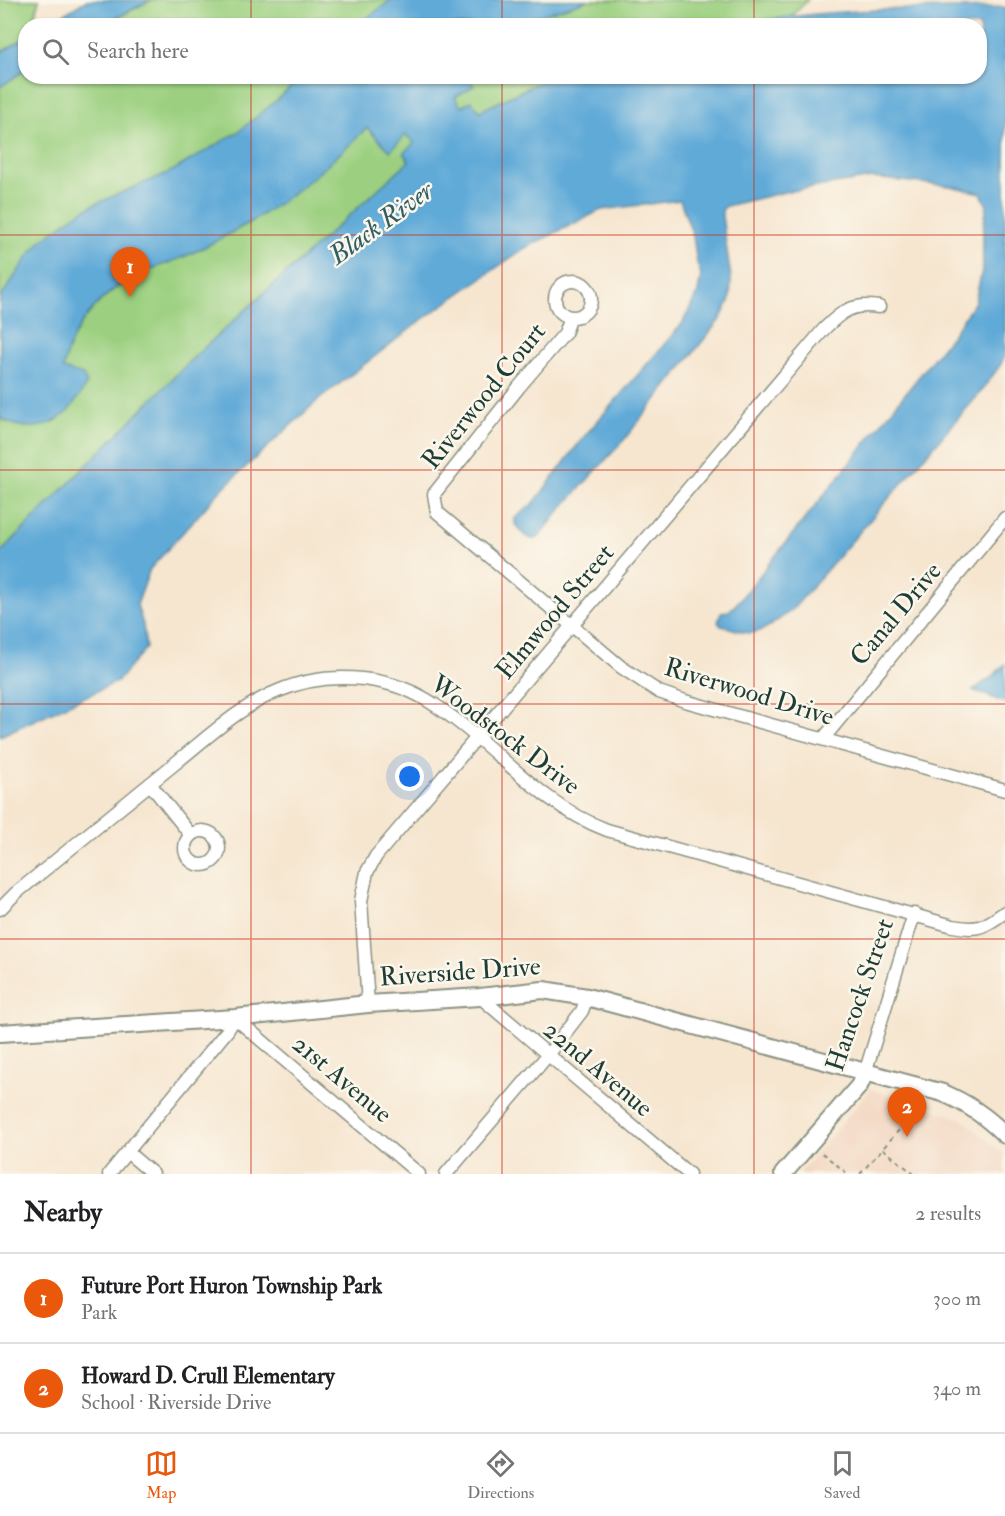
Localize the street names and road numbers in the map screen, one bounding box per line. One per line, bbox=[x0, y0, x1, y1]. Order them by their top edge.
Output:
street label: Riverwood Court bbox=[415, 316, 553, 476]
street label: Elmwood Street bbox=[489, 538, 621, 686]
street label: Canal Drive bbox=[843, 556, 949, 672]
street label: Riverwood Drive bbox=[660, 651, 838, 733]
street label: Woodstock Drive bbox=[423, 668, 586, 802]
street label: Hancock Street bbox=[819, 914, 901, 1076]
street label: Riverside Drive bbox=[378, 950, 542, 994]
street label: 22nd Avenue bbox=[537, 1014, 659, 1124]
street label: 21st Avenue bbox=[286, 1028, 399, 1130]

